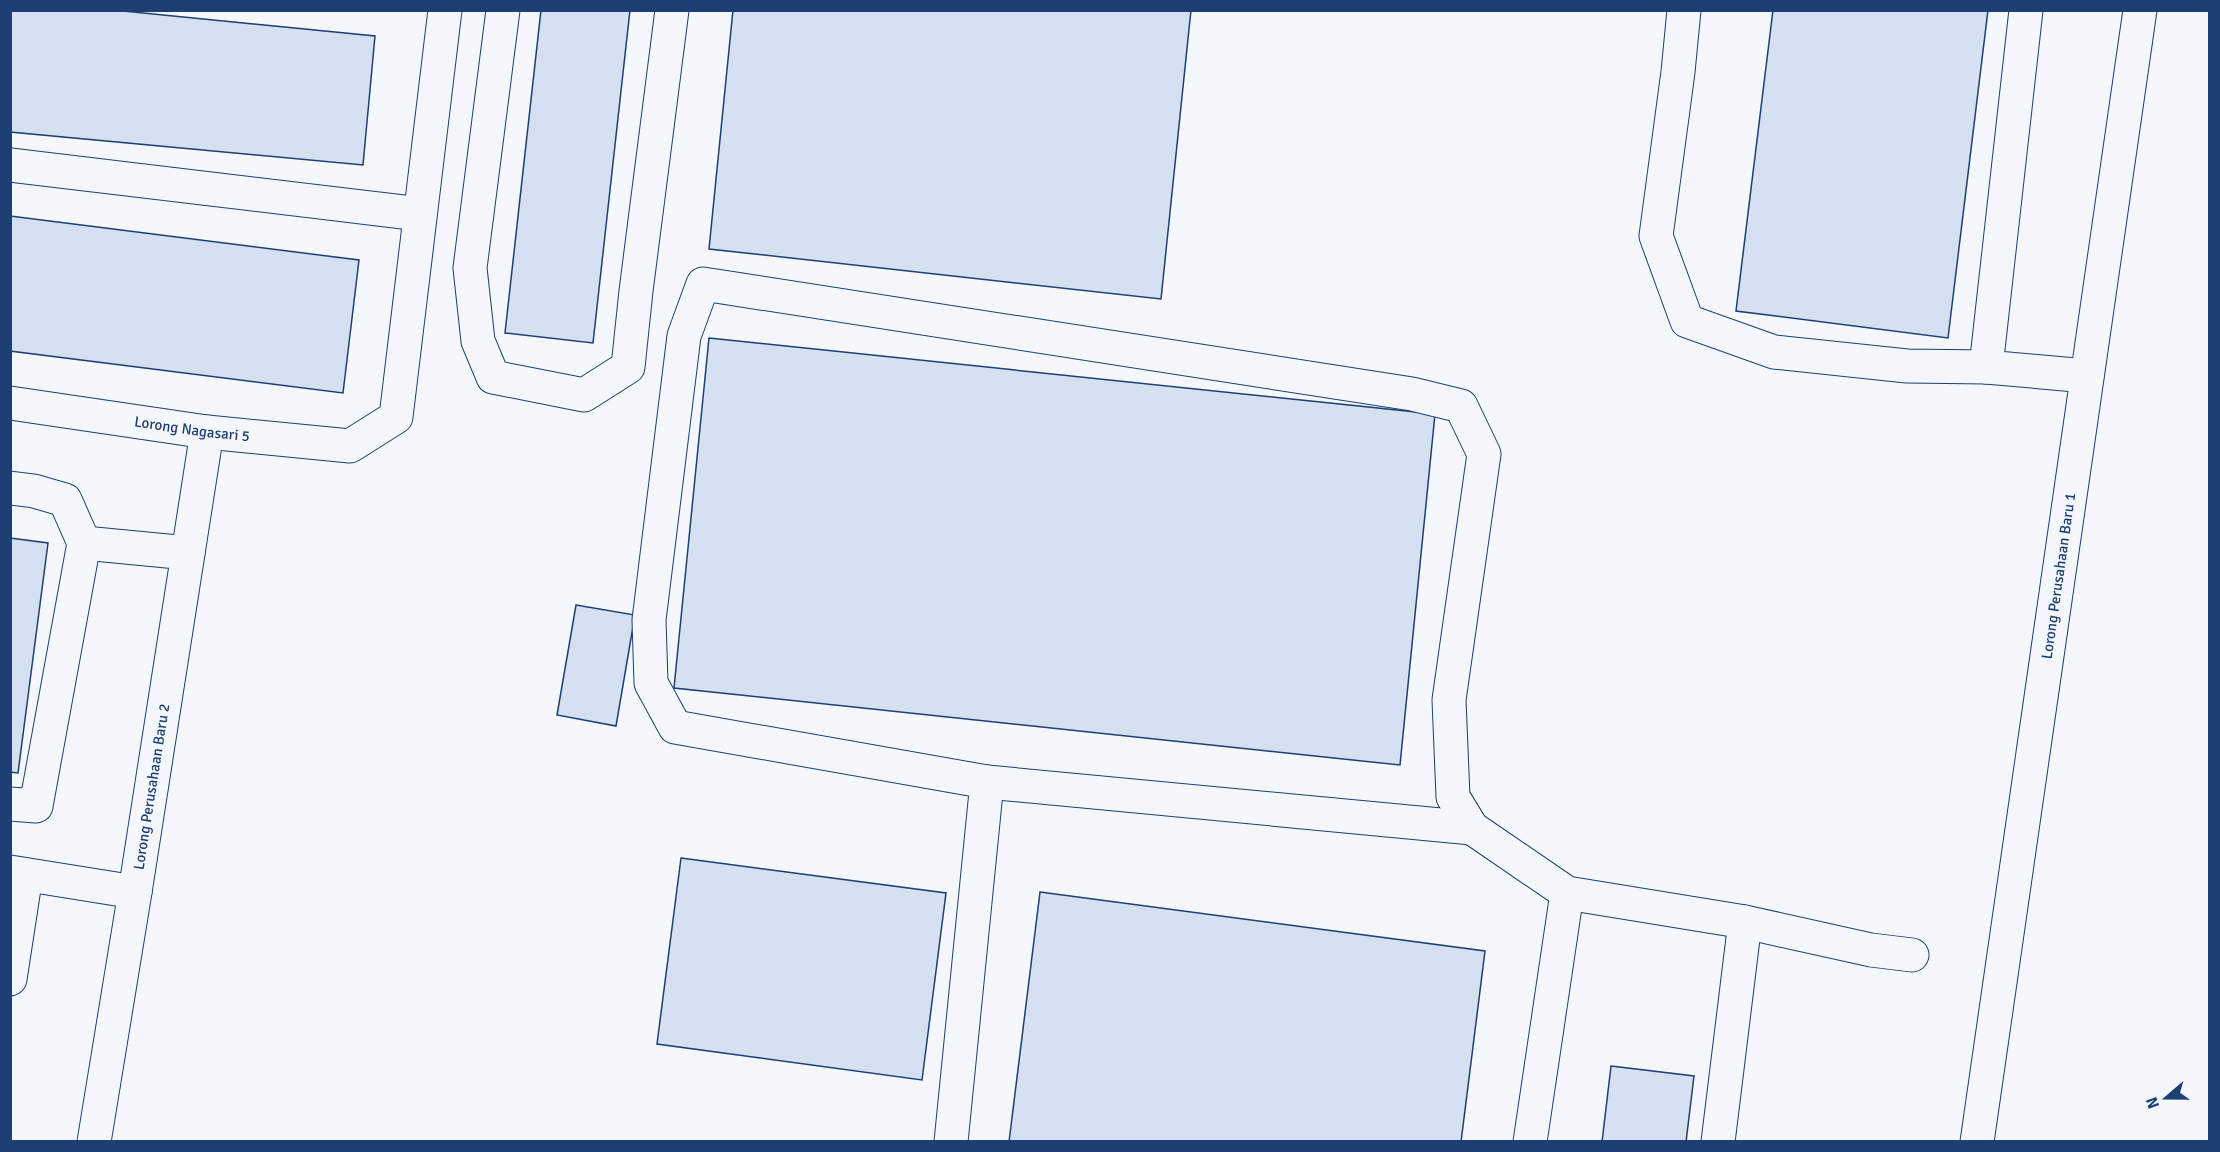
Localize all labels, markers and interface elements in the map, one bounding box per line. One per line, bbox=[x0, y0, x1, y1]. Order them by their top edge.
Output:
street label: Lorong Nagasari 5 bbox=[133, 412, 251, 445]
street label: Lorong Perusahaan Baru 1 bbox=[2038, 491, 2079, 660]
street label: Lorong Perusahaan Baru 2 bbox=[130, 702, 173, 871]
north arrow bbox=[2136, 1068, 2196, 1128]
text: N bbox=[2142, 1094, 2164, 1111]

